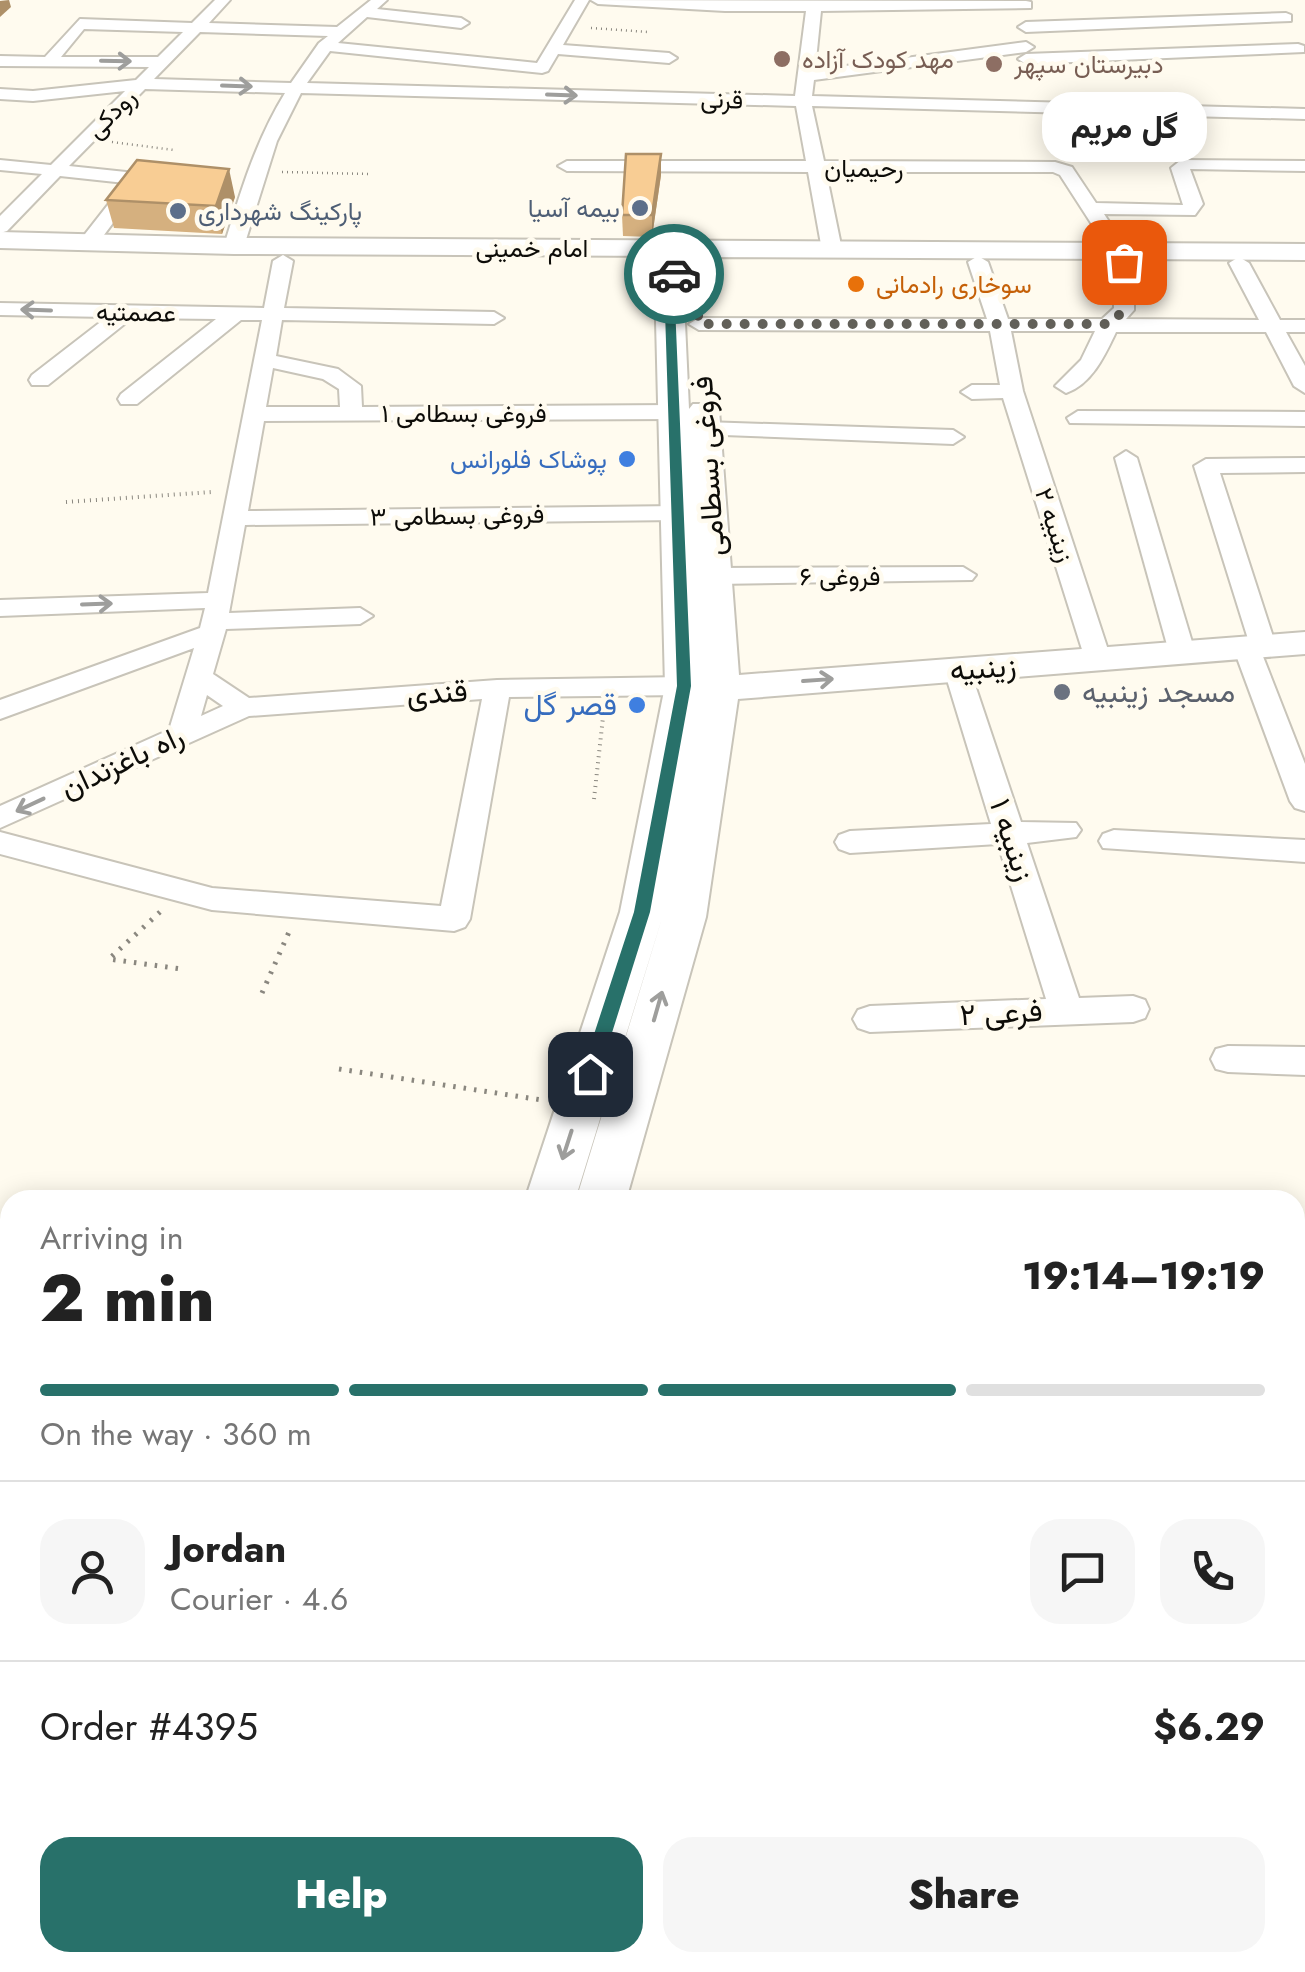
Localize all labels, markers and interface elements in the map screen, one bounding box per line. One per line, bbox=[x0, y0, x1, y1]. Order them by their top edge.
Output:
place label: مهد کودک آزاده bbox=[802, 41, 954, 77]
place label: دبیرستان سپهر bbox=[1013, 46, 1163, 82]
marker: مهد کودک آزاده bbox=[771, 48, 793, 70]
one-way arrow bbox=[99, 52, 131, 71]
marker: دبیرستان سپهر bbox=[983, 53, 1005, 75]
one-way arrow bbox=[221, 77, 253, 96]
street label: رودکی bbox=[78, 80, 144, 146]
street label: قرنی bbox=[700, 80, 744, 118]
one-way arrow bbox=[546, 85, 578, 104]
callout: گل مریم bbox=[1042, 92, 1206, 162]
text: گل مریم bbox=[1071, 104, 1178, 150]
street label: رحیمیان bbox=[824, 150, 904, 186]
place label: بیمه آسیا bbox=[528, 190, 620, 226]
place label: پارکینگ شهرداری bbox=[198, 193, 362, 229]
marker: بیمه آسیا bbox=[629, 197, 651, 219]
marker: پارکینگ شهرداری bbox=[167, 200, 189, 222]
pin bbox=[1082, 220, 1167, 305]
courier bbox=[624, 224, 724, 324]
street label: امام خمینی bbox=[476, 230, 588, 266]
icon: bag bbox=[1097, 235, 1152, 290]
icon: car bbox=[647, 247, 702, 302]
place label: سوخاری رادمانی bbox=[876, 266, 1032, 302]
marker: سوخاری رادمانی bbox=[845, 273, 867, 295]
street label: عصمتیه bbox=[96, 293, 176, 331]
one-way arrow bbox=[20, 300, 52, 319]
street label: فروغی بسطامی bbox=[680, 374, 735, 558]
street label: فروغی بسطامی ۱ bbox=[381, 395, 547, 431]
place label: پوشاک فلورانس bbox=[450, 441, 607, 477]
marker: پوشاک فلورانس bbox=[616, 448, 638, 470]
street label: زینبیه ۲ bbox=[1026, 483, 1084, 567]
street label: فروغی بسطامی ۳ bbox=[369, 495, 545, 535]
street label: فروغی ۶ bbox=[800, 558, 880, 594]
one-way arrow bbox=[81, 595, 113, 614]
street label: زینبیه bbox=[948, 644, 1018, 691]
street label: قندی bbox=[405, 669, 469, 716]
place label: مسجد زینبیه bbox=[1082, 670, 1235, 713]
one-way arrow bbox=[802, 671, 834, 690]
marker: مسجد زینبیه bbox=[1051, 681, 1073, 703]
place label: قصر گل bbox=[523, 683, 617, 726]
marker: قصر گل bbox=[626, 694, 648, 716]
street label: راه باغزندان bbox=[53, 714, 191, 809]
street label: زینبیه ۱ bbox=[979, 793, 1046, 887]
one-way arrow bbox=[16, 796, 46, 815]
street label: فرعی ۲ bbox=[959, 989, 1043, 1036]
one-way arrow bbox=[650, 991, 668, 1022]
pin bbox=[548, 1032, 633, 1117]
icon: home bbox=[563, 1047, 618, 1102]
one-way arrow bbox=[557, 1128, 575, 1160]
text: Arriving in bbox=[40, 1215, 184, 1261]
text: 19:14–19:19 bbox=[1022, 1248, 1265, 1303]
text: 2 min bbox=[40, 1251, 215, 1345]
text: On the way · 360 m bbox=[40, 1411, 312, 1457]
button: person bbox=[40, 1519, 145, 1624]
button: chat bbox=[1030, 1519, 1135, 1624]
button: phone bbox=[1160, 1519, 1265, 1624]
text: Jordan bbox=[170, 1521, 286, 1576]
text: Courier · 4.6 bbox=[170, 1576, 348, 1622]
text: Order #4395 bbox=[40, 1699, 258, 1754]
text: $6.29 bbox=[1153, 1699, 1265, 1754]
button: Help bbox=[40, 1837, 643, 1952]
button: Share bbox=[663, 1837, 1265, 1952]

